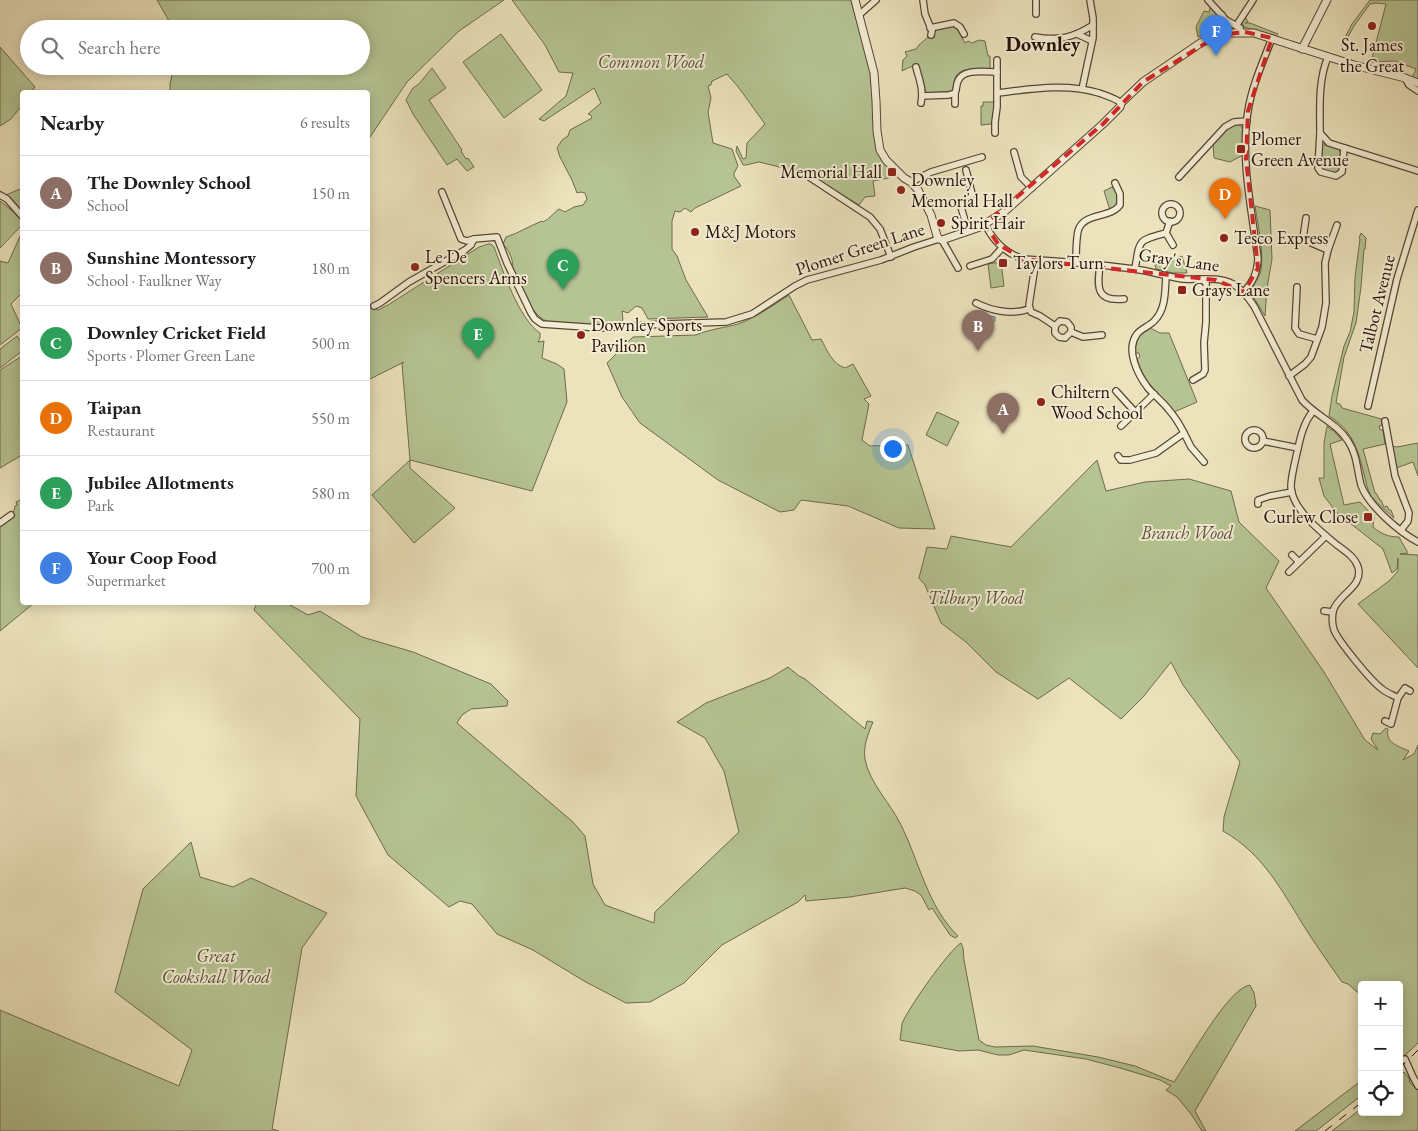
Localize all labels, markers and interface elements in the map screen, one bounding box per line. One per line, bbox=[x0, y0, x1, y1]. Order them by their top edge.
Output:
pin: F bbox=[1200, 15, 1232, 56]
search box bbox=[20, 20, 370, 75]
marker: St. James the Great bbox=[1366, 20, 1378, 32]
district label: Downley bbox=[1006, 31, 1081, 57]
place label: St. James the Great bbox=[1340, 33, 1405, 77]
icon: search bbox=[38, 34, 66, 62]
text: Search here bbox=[78, 35, 160, 60]
park label: Common Wood bbox=[598, 50, 705, 73]
text: Nearby bbox=[40, 109, 104, 136]
text: 6 results bbox=[300, 112, 350, 133]
place label: Plomer Green Avenue bbox=[1251, 127, 1349, 171]
marker: Plomer Green Avenue bbox=[1235, 143, 1247, 155]
place label: Memorial Hall bbox=[780, 160, 882, 183]
marker: Memorial Hall bbox=[886, 166, 898, 178]
place label: Downley Memorial Hall bbox=[911, 168, 1013, 212]
text: The Downley School bbox=[87, 170, 251, 195]
pin: D bbox=[1209, 178, 1241, 219]
text: A bbox=[50, 183, 62, 204]
text: 150 m bbox=[311, 183, 350, 204]
marker: Downley Memorial Hall bbox=[895, 184, 907, 196]
text: School bbox=[87, 195, 129, 216]
place label: Spirit Hair bbox=[951, 211, 1025, 234]
street label: Plomer Green Lane bbox=[793, 217, 927, 280]
marker: Spirit Hair bbox=[935, 217, 947, 229]
place label: M&J Motors bbox=[705, 220, 796, 243]
marker: M&J Motors bbox=[689, 226, 701, 238]
place label: Tesco Express bbox=[1234, 226, 1329, 249]
marker: Tesco Express bbox=[1218, 232, 1230, 244]
street label: Gray's Lane bbox=[1137, 242, 1221, 277]
text: Sunshine Montessory bbox=[87, 245, 256, 270]
place label: Le De Spencers Arms bbox=[425, 245, 527, 289]
pin: C bbox=[547, 249, 579, 290]
place label: Taylors Turn bbox=[1013, 251, 1104, 274]
street label: Talbot Avenue bbox=[1353, 252, 1400, 356]
marker: Taylors Turn bbox=[997, 257, 1009, 269]
text: B bbox=[51, 258, 61, 279]
text: 180 m bbox=[311, 258, 350, 279]
marker: Le De Spencers Arms bbox=[409, 261, 421, 273]
text: School · Faulkner Way bbox=[87, 270, 222, 291]
place label: Grays Lane bbox=[1192, 278, 1270, 301]
marker: Grays Lane bbox=[1176, 284, 1188, 296]
pin: B bbox=[962, 310, 994, 351]
place label: Downley Sports Pavilion bbox=[591, 313, 702, 357]
pin: E bbox=[462, 318, 494, 359]
text: Downley Cricket Field bbox=[87, 320, 266, 345]
marker: Downley Sports Pavilion bbox=[575, 329, 587, 341]
text: C bbox=[50, 333, 62, 354]
text: 500 m bbox=[311, 333, 350, 354]
text: Sports · Plomer Green Lane bbox=[87, 345, 255, 366]
place label: Chiltern Wood School bbox=[1051, 380, 1143, 424]
pin: A bbox=[987, 393, 1019, 434]
text: Taipan bbox=[87, 395, 142, 420]
marker: Chiltern Wood School bbox=[1035, 396, 1047, 408]
text: D bbox=[50, 408, 62, 429]
text: 550 m bbox=[311, 408, 350, 429]
text: Restaurant bbox=[87, 420, 155, 441]
your location bbox=[880, 436, 906, 462]
text: Jubilee Allotments bbox=[87, 470, 234, 495]
text: E bbox=[51, 483, 61, 504]
text: 580 m bbox=[311, 483, 350, 504]
text: Park bbox=[87, 495, 114, 516]
place label: Curlew Close bbox=[1264, 505, 1358, 528]
marker: Curlew Close bbox=[1362, 511, 1374, 523]
park label: Branch Wood bbox=[1140, 521, 1234, 544]
text: Your Coop Food bbox=[87, 545, 217, 570]
text: F bbox=[52, 558, 60, 579]
text: 700 m bbox=[311, 558, 350, 579]
text: Supermarket bbox=[87, 570, 166, 591]
park label: Tilbury Wood bbox=[928, 586, 1025, 610]
park label: Great Cookshall Wood bbox=[162, 944, 271, 988]
map controls bbox=[1358, 981, 1403, 1116]
button: + bbox=[1358, 981, 1403, 1026]
button: − bbox=[1358, 1026, 1403, 1071]
button: locate bbox=[1358, 1071, 1403, 1116]

